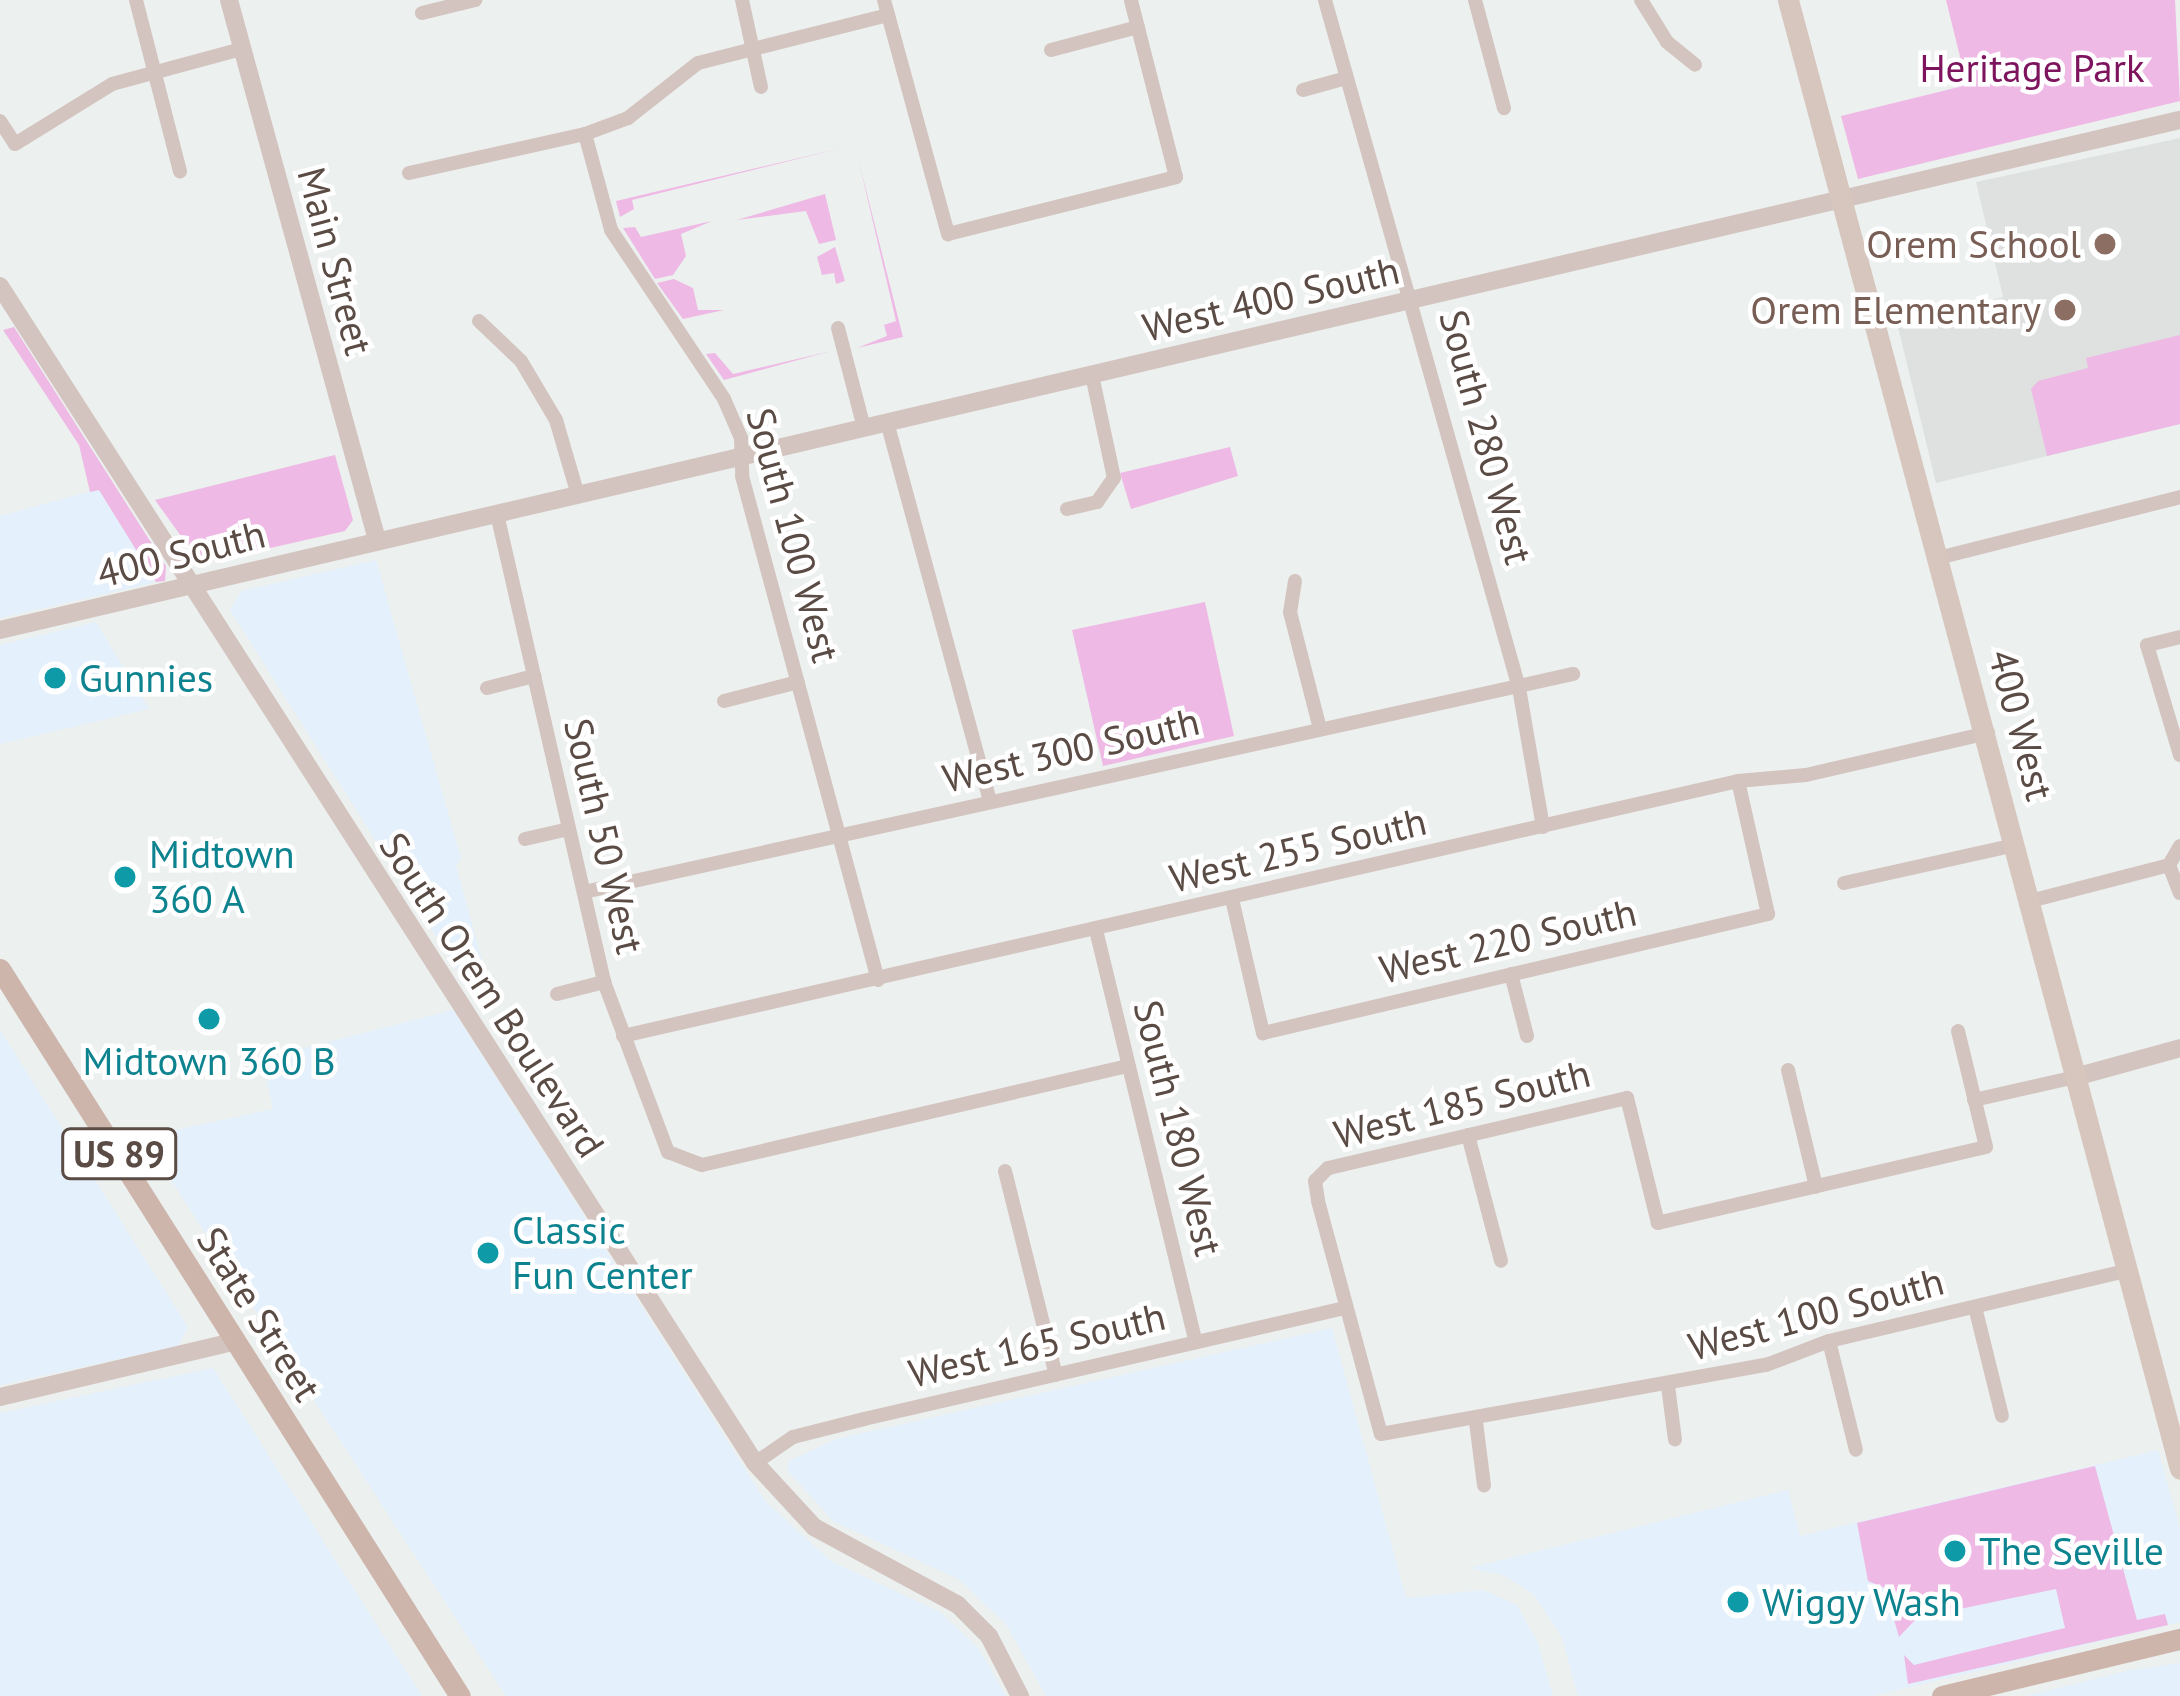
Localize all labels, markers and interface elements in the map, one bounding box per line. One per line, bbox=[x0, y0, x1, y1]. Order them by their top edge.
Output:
park label: Heritage Park bbox=[1919, 45, 2145, 91]
street label: Main Street bbox=[288, 162, 382, 360]
place label: Orem School bbox=[1866, 221, 2081, 267]
marker: Orem School bbox=[2092, 231, 2118, 257]
street label: West 400 South bbox=[1138, 247, 1404, 351]
place label: Orem Elementary bbox=[1750, 287, 2041, 333]
marker: Orem Elementary bbox=[2052, 297, 2078, 323]
street label: South 280 West bbox=[1430, 304, 1542, 570]
street label: South 100 West bbox=[737, 402, 849, 668]
street label: 400 South bbox=[92, 511, 270, 597]
street label: 400 West bbox=[1978, 644, 2064, 806]
place label: Gunnies bbox=[79, 655, 213, 701]
marker: Gunnies bbox=[42, 665, 68, 691]
street label: West 300 South bbox=[938, 698, 1204, 802]
street label: South 50 West bbox=[554, 714, 654, 958]
street label: West 255 South bbox=[1165, 798, 1431, 902]
street label: South Orem Boulevard bbox=[370, 824, 614, 1166]
place label: Midtown 360 A bbox=[149, 832, 295, 923]
marker: Midtown 360 A bbox=[112, 864, 138, 890]
street label: West 220 South bbox=[1375, 889, 1641, 993]
street label: South 180 West bbox=[1124, 995, 1232, 1261]
marker: Midtown 360 B bbox=[196, 1006, 222, 1032]
place label: Midtown 360 B bbox=[83, 1038, 335, 1084]
street label: West 185 South bbox=[1329, 1050, 1595, 1158]
road number: US 89 bbox=[59, 1124, 179, 1184]
place label: Classic Fun Center bbox=[512, 1208, 693, 1299]
street label: State Street bbox=[187, 1219, 331, 1409]
marker: Classic Fun Center bbox=[475, 1240, 501, 1266]
street label: West 100 South bbox=[1683, 1258, 1949, 1370]
street label: West 165 South bbox=[904, 1293, 1170, 1397]
place label: The Seville bbox=[1979, 1528, 2164, 1574]
marker: The Seville bbox=[1942, 1538, 1968, 1564]
place label: Wiggy Wash bbox=[1762, 1579, 1963, 1625]
marker: Wiggy Wash bbox=[1725, 1589, 1751, 1615]

